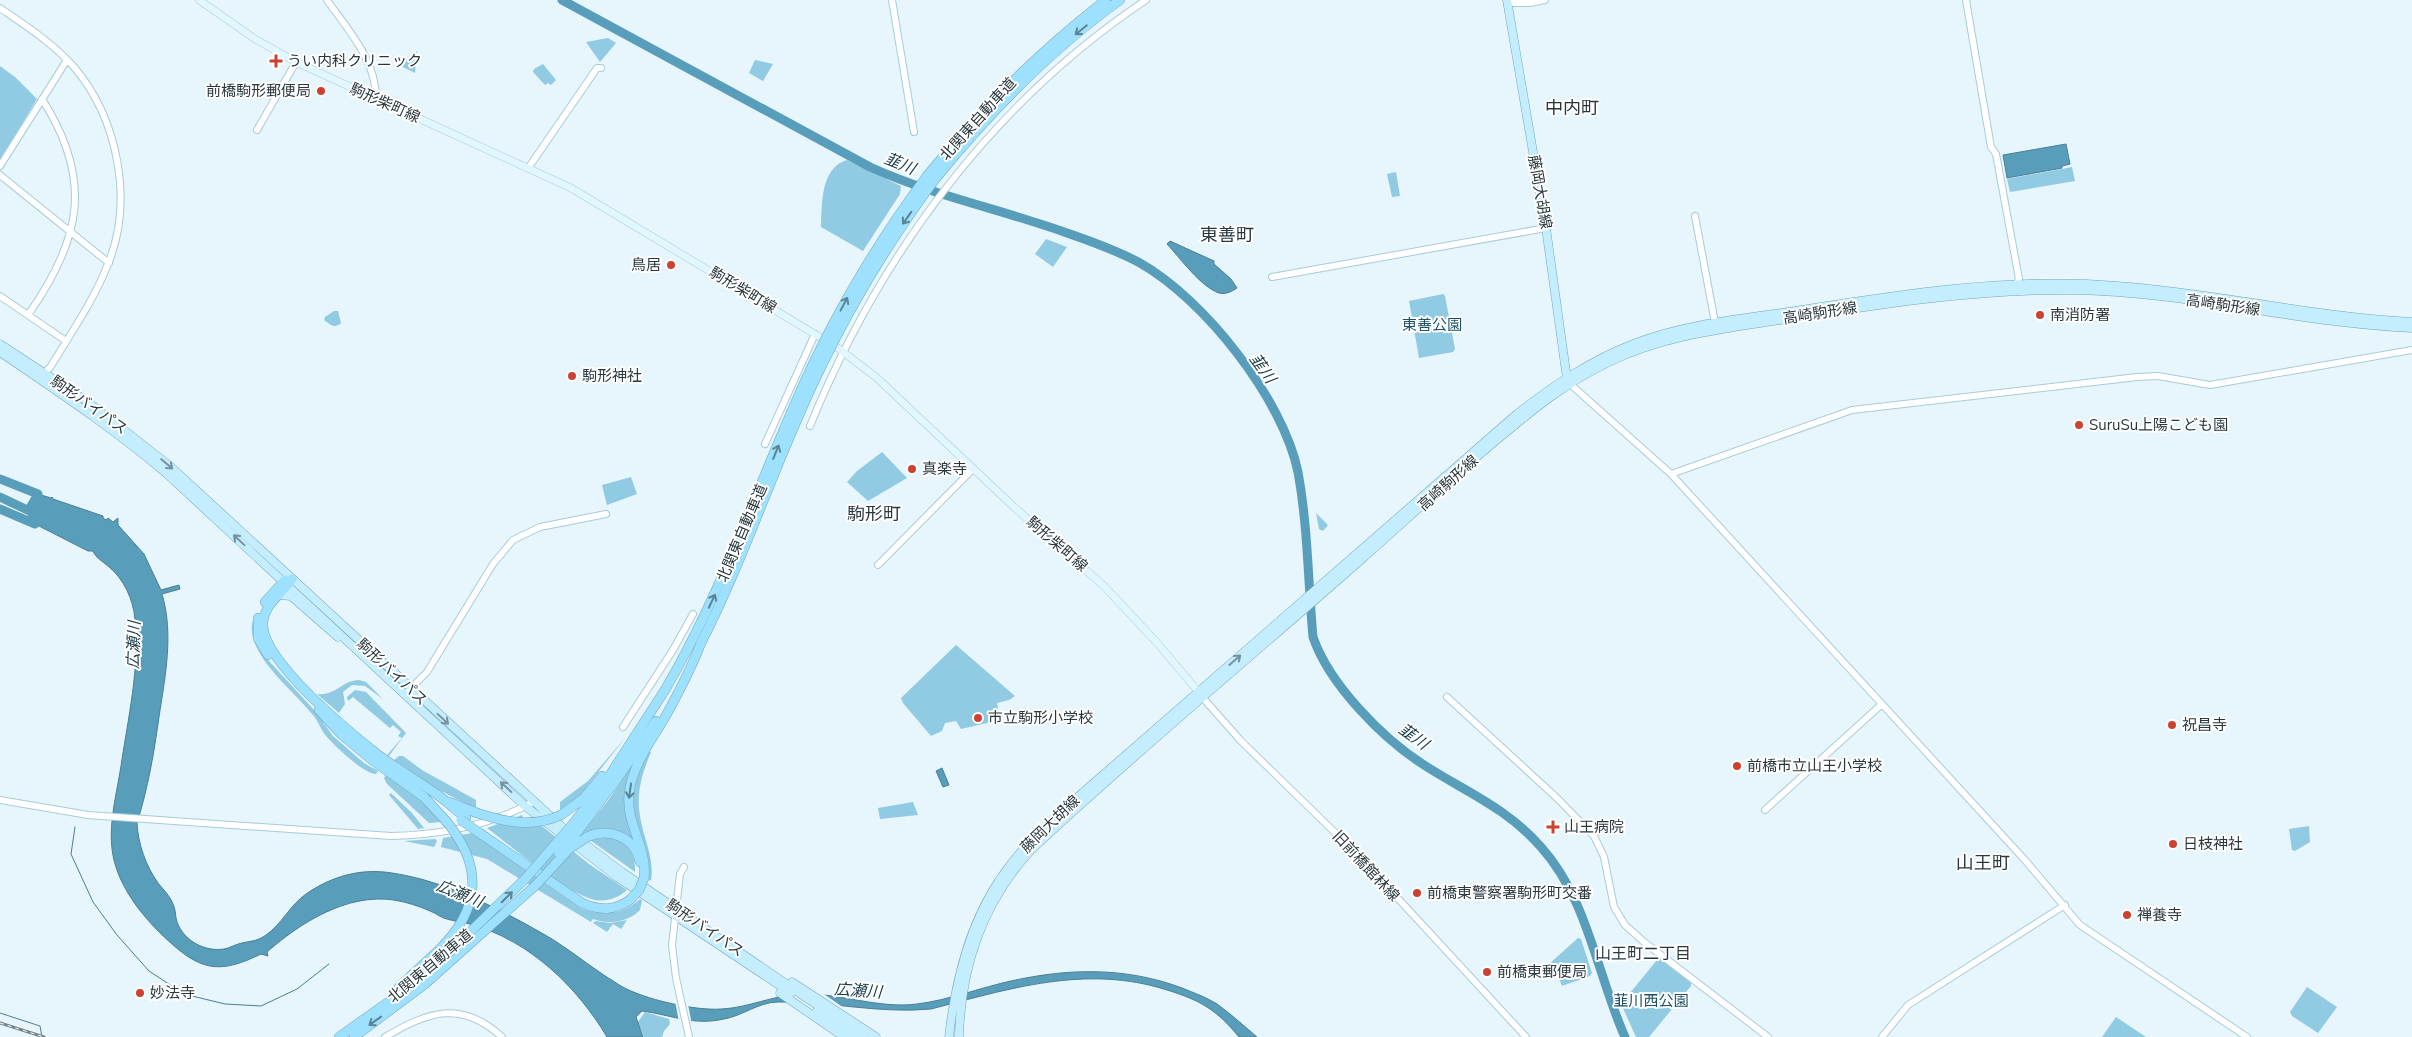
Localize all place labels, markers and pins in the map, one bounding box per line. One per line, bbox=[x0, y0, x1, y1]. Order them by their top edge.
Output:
place label: うい内科クリニック bbox=[287, 51, 422, 71]
marker: うい内科クリニック bbox=[269, 54, 283, 68]
place label: 前橋駒形郵便局 bbox=[206, 81, 311, 101]
marker: 前橋駒形郵便局 bbox=[315, 85, 327, 97]
place label: 鳥居 bbox=[631, 255, 661, 275]
marker: 鳥居 bbox=[665, 259, 677, 271]
place label: 南消防署 bbox=[2050, 305, 2110, 325]
marker: 南消防署 bbox=[2034, 309, 2046, 321]
place label: 駒形神社 bbox=[582, 366, 642, 386]
marker: 駒形神社 bbox=[566, 370, 578, 382]
place label: SuruSu上陽こども園 bbox=[2089, 415, 2228, 435]
marker: SuruSu上陽こども園 bbox=[2073, 419, 2085, 431]
place label: 真楽寺 bbox=[922, 459, 967, 479]
marker: 真楽寺 bbox=[906, 463, 918, 475]
place label: 市立駒形小学校 bbox=[988, 708, 1093, 728]
marker: 市立駒形小学校 bbox=[972, 712, 984, 724]
place label: 祝昌寺 bbox=[2182, 715, 2227, 735]
marker: 祝昌寺 bbox=[2166, 719, 2178, 731]
place label: 前橋市立山王小学校 bbox=[1747, 756, 1882, 776]
marker: 前橋市立山王小学校 bbox=[1731, 760, 1743, 772]
place label: 山王病院 bbox=[1564, 817, 1624, 837]
marker: 山王病院 bbox=[1546, 820, 1560, 834]
place label: 日枝神社 bbox=[2183, 834, 2243, 854]
marker: 日枝神社 bbox=[2167, 838, 2179, 850]
place label: 前橋東警察署駒形町交番 bbox=[1427, 883, 1592, 903]
marker: 前橋東警察署駒形町交番 bbox=[1411, 887, 1423, 899]
place label: 禅養寺 bbox=[2137, 905, 2182, 925]
marker: 禅養寺 bbox=[2121, 909, 2133, 921]
place label: 前橋東郵便局 bbox=[1497, 962, 1587, 982]
marker: 前橋東郵便局 bbox=[1481, 966, 1493, 978]
place label: 妙法寺 bbox=[150, 983, 195, 1003]
marker: 妙法寺 bbox=[134, 987, 146, 999]

